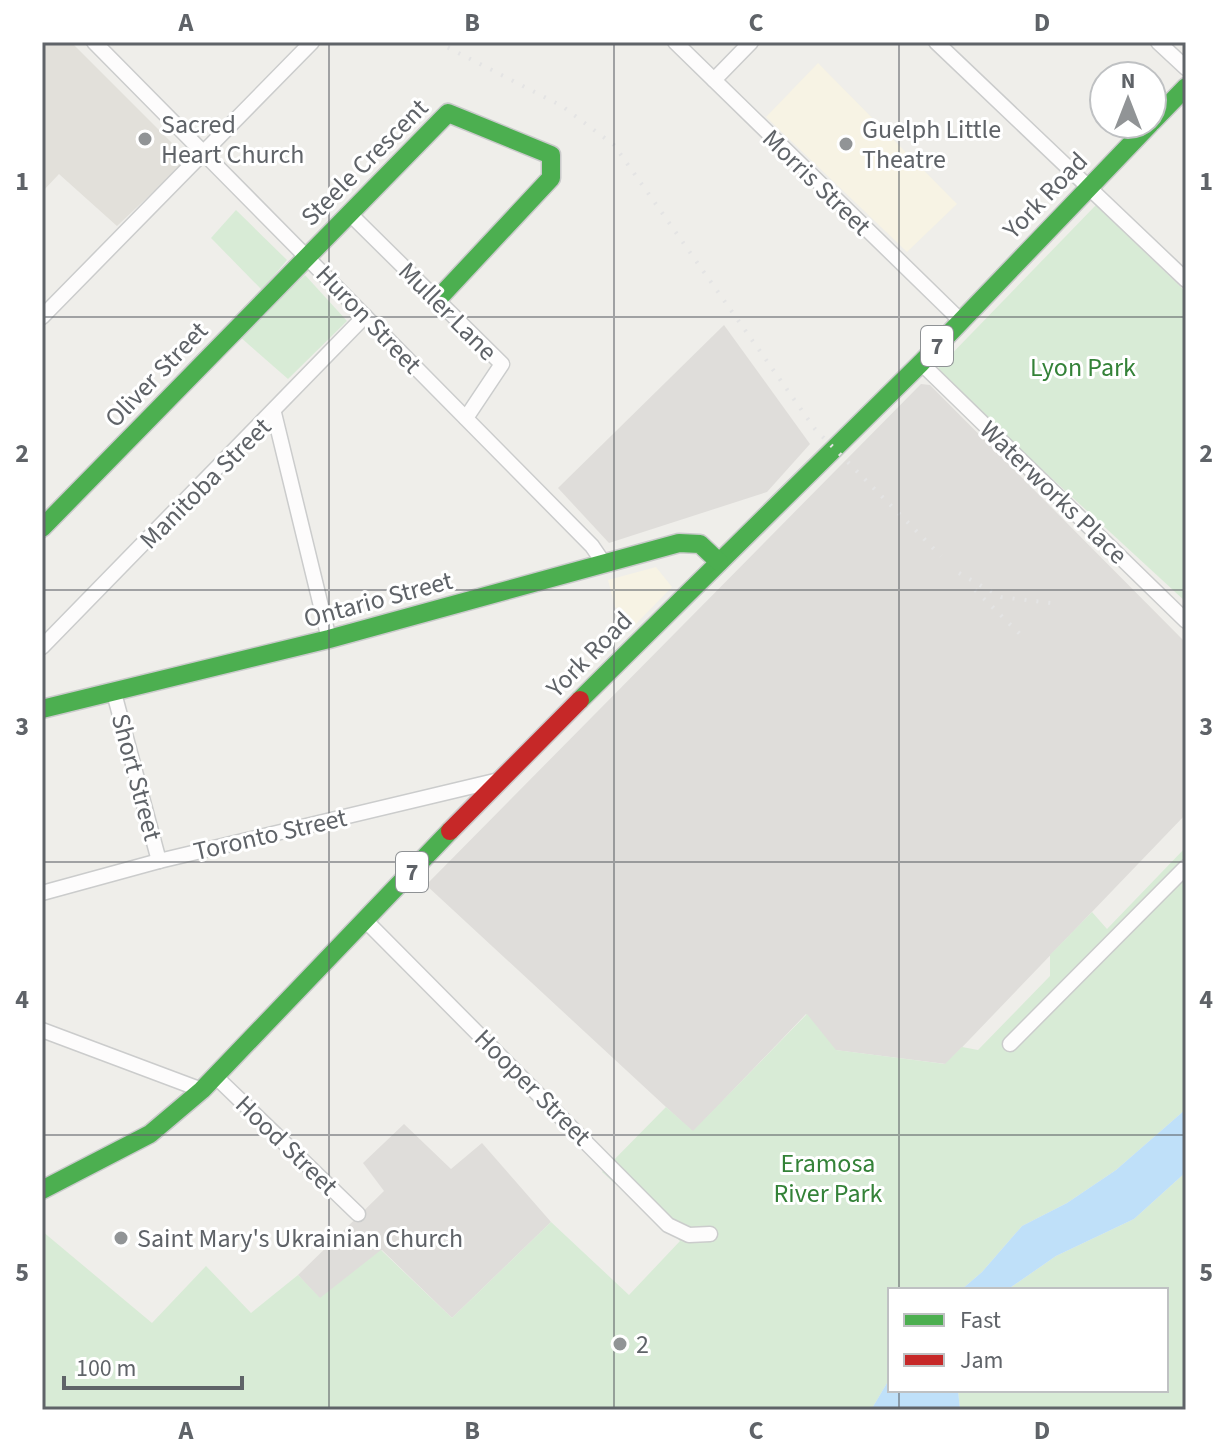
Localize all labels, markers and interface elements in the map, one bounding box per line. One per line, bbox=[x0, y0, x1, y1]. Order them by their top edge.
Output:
text: A bbox=[178, 4, 195, 41]
text: B bbox=[464, 4, 480, 41]
text: C bbox=[748, 4, 764, 41]
text: D bbox=[1034, 4, 1050, 41]
north arrow bbox=[1088, 60, 1168, 140]
text: N bbox=[1121, 65, 1135, 97]
street label: Steele Crescent bbox=[292, 90, 437, 234]
place label: Sacred Heart Church bbox=[161, 106, 305, 173]
place label: Guelph Little Theatre bbox=[862, 111, 1001, 178]
street label: Morris Street bbox=[754, 121, 880, 244]
marker: Sacred Heart Church bbox=[136, 130, 154, 148]
marker: Guelph Little Theatre bbox=[837, 135, 855, 153]
street label: York Road bbox=[994, 144, 1096, 248]
text: 1 bbox=[15, 163, 29, 200]
text: 1 bbox=[1199, 163, 1213, 200]
street label: Muller Lane bbox=[390, 254, 505, 369]
street label: Huron Street bbox=[307, 257, 430, 382]
street label: Oliver Street bbox=[96, 313, 217, 436]
road number: 7 bbox=[921, 326, 953, 366]
park label: Lyon Park bbox=[1030, 349, 1136, 386]
street label: Manitoba Street bbox=[131, 409, 280, 557]
street label: Waterworks Place bbox=[971, 412, 1136, 573]
text: 2 bbox=[15, 435, 29, 472]
text: 2 bbox=[1199, 435, 1213, 472]
street label: Ontario Street bbox=[300, 562, 457, 637]
street label: York Road bbox=[537, 603, 641, 706]
text: 3 bbox=[15, 708, 29, 745]
text: 3 bbox=[1199, 708, 1213, 745]
street label: Short Street bbox=[102, 709, 171, 845]
street label: Toronto Street bbox=[190, 799, 351, 870]
road number: 7 bbox=[396, 852, 428, 892]
text: 4 bbox=[15, 981, 29, 1018]
text: 4 bbox=[1199, 981, 1213, 1018]
street label: Hooper Street bbox=[466, 1021, 600, 1154]
street label: Hood Street bbox=[227, 1087, 346, 1204]
park label: Eramosa River Park bbox=[774, 1145, 883, 1212]
place label: Saint Mary's Ukrainian Church bbox=[137, 1220, 463, 1257]
marker: Saint Mary's Ukrainian Church bbox=[112, 1229, 130, 1247]
text: 5 bbox=[15, 1254, 29, 1291]
text: 5 bbox=[1199, 1254, 1213, 1291]
legend bbox=[888, 1288, 1168, 1392]
text: Fast bbox=[960, 1303, 1001, 1338]
place label: 2 bbox=[636, 1326, 649, 1363]
marker: 2 bbox=[611, 1335, 629, 1353]
scale bar bbox=[64, 1340, 242, 1390]
text: Jam bbox=[960, 1343, 1004, 1378]
text: 100 m bbox=[76, 1351, 136, 1386]
text: A bbox=[178, 1412, 195, 1449]
text: B bbox=[464, 1412, 480, 1449]
text: C bbox=[748, 1412, 764, 1449]
text: D bbox=[1034, 1412, 1050, 1449]

